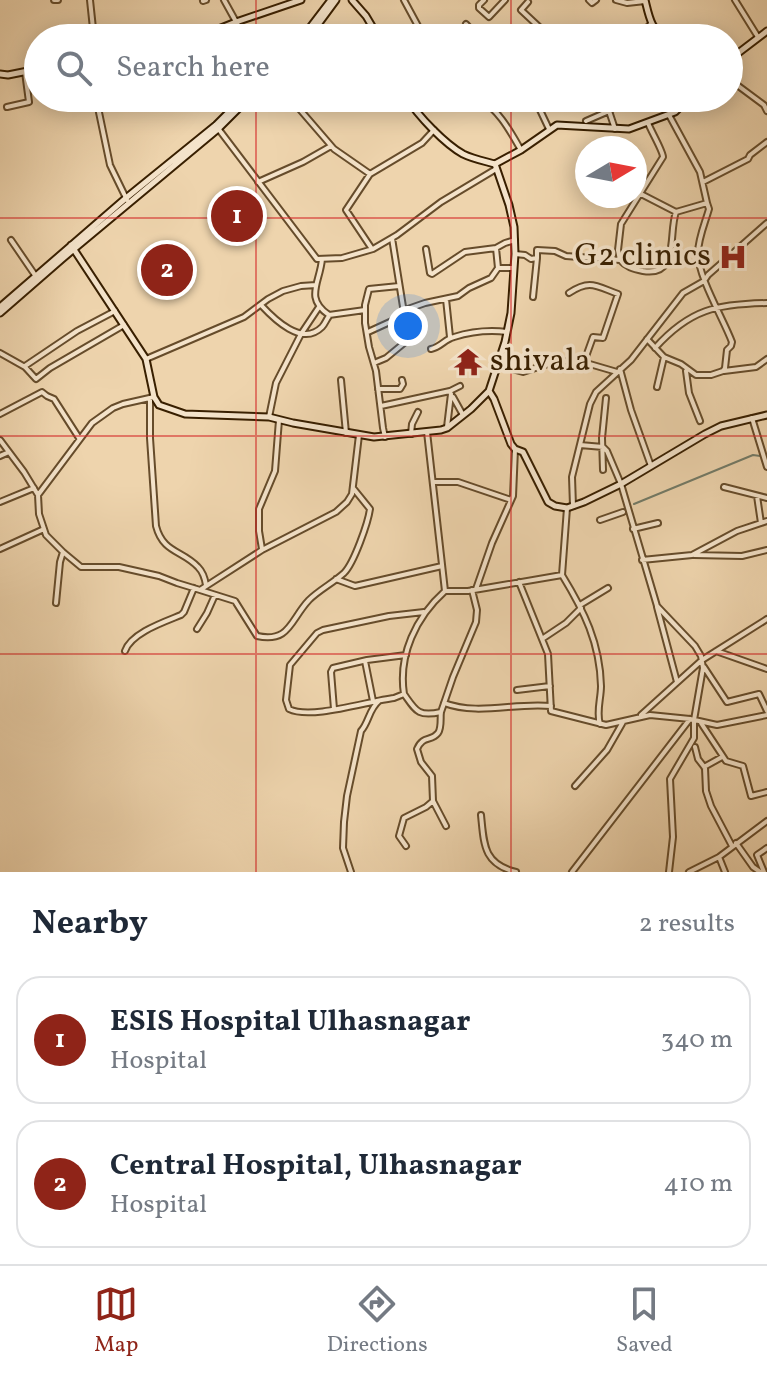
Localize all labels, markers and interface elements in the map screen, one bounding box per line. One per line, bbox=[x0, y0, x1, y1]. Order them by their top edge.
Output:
search box bbox=[24, 24, 743, 112]
icon: search bbox=[52, 46, 96, 90]
text: Search here bbox=[116, 47, 270, 89]
north arrow bbox=[575, 136, 647, 208]
pin: 1 bbox=[211, 186, 263, 246]
place label: G2 clinics bbox=[575, 235, 711, 279]
pin: 2 bbox=[141, 240, 193, 300]
hospital icon: G2 clinics bbox=[718, 242, 748, 272]
your location bbox=[388, 306, 428, 346]
place label: shivala bbox=[490, 340, 591, 384]
temple icon: shivala bbox=[453, 347, 483, 377]
text: Nearby bbox=[32, 901, 148, 948]
text: 2 results bbox=[639, 906, 735, 942]
text: ESIS Hospital Ulhasnagar bbox=[110, 1001, 471, 1043]
text: 1 bbox=[55, 1022, 65, 1058]
text: 340 m bbox=[661, 1022, 733, 1058]
text: Hospital bbox=[110, 1043, 207, 1079]
text: Central Hospital, Ulhasnagar bbox=[110, 1145, 522, 1187]
text: 2 bbox=[53, 1166, 67, 1202]
text: 410 m bbox=[664, 1166, 733, 1202]
text: Hospital bbox=[110, 1187, 207, 1223]
tab: Map bbox=[94, 1282, 138, 1361]
tab: Directions bbox=[327, 1282, 428, 1361]
tab: Saved bbox=[616, 1282, 673, 1361]

